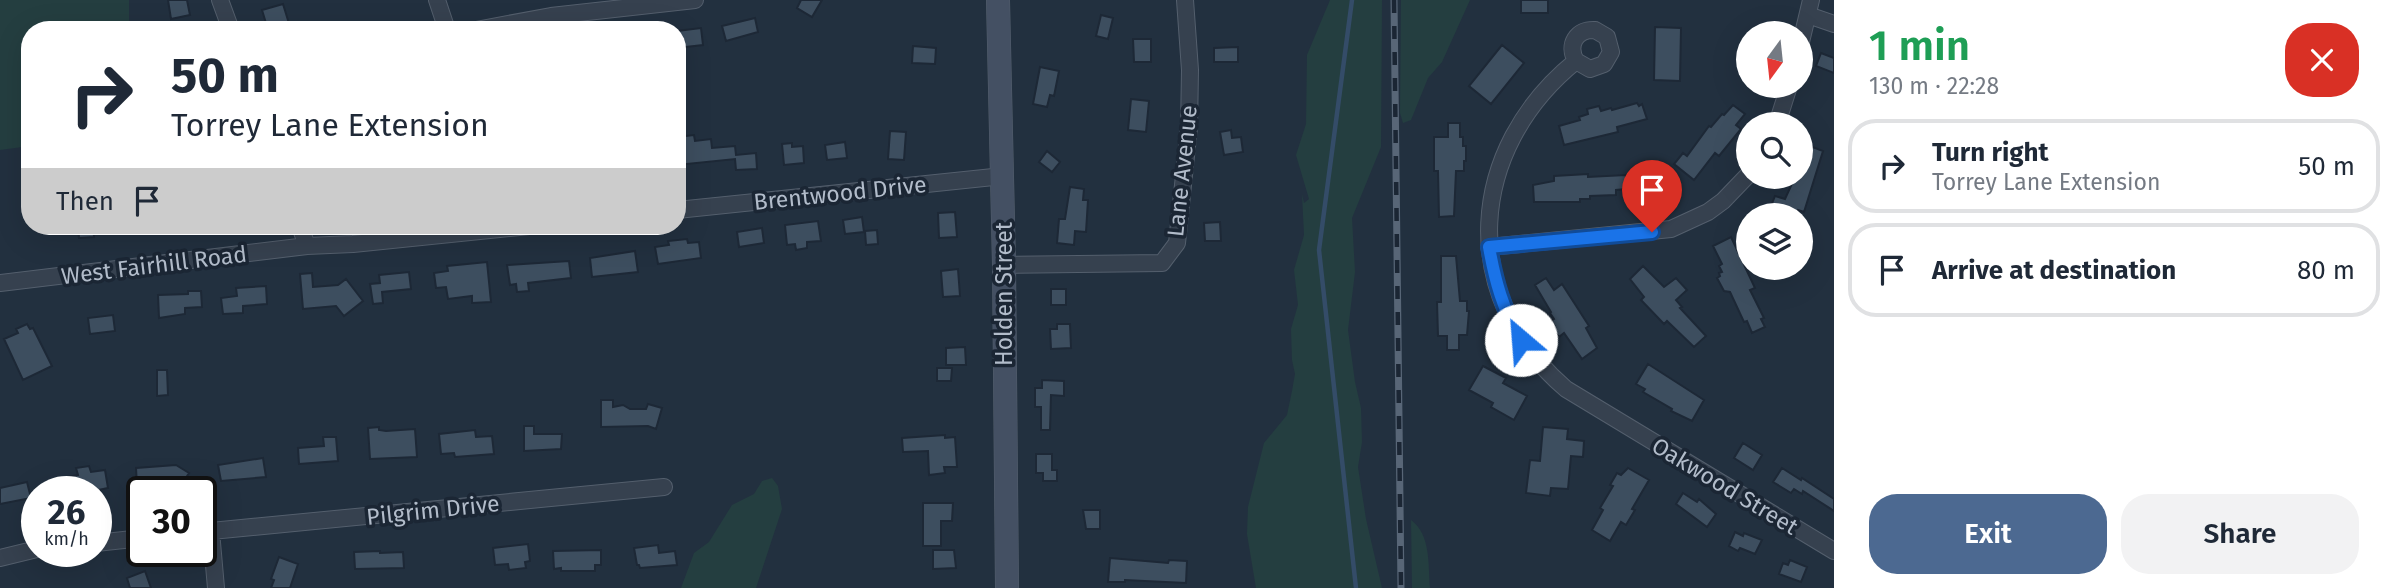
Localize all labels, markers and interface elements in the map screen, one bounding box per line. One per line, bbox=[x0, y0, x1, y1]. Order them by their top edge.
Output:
north arrow bbox=[1736, 21, 1813, 98]
map controls bbox=[1736, 21, 1813, 280]
text: 1 min bbox=[1869, 21, 1970, 71]
button: close bbox=[2285, 23, 2359, 97]
text: 50 m bbox=[171, 46, 279, 105]
icon: right bbox=[56, 49, 147, 140]
text: 130 m · 22:28 bbox=[1869, 72, 1999, 100]
street label: Lane Avenue bbox=[1161, 104, 1203, 238]
text: Torrey Lane Extension bbox=[171, 106, 489, 144]
button: search bbox=[1736, 112, 1813, 189]
text: Turn right bbox=[1932, 137, 2049, 168]
icon: right bbox=[1873, 147, 1911, 185]
text: 50 m bbox=[2298, 151, 2355, 182]
pin bbox=[1622, 160, 1682, 232]
text: Torrey Lane Extension bbox=[1932, 168, 2160, 196]
street label: Brentwood Drive bbox=[752, 170, 928, 216]
icon: arrive bbox=[1633, 171, 1671, 209]
icon: arrive bbox=[128, 182, 166, 220]
text: Then bbox=[56, 186, 114, 217]
button: layers bbox=[1736, 203, 1813, 280]
street label: Holden Street bbox=[990, 221, 1018, 366]
street label: West Fairhill Road bbox=[60, 240, 248, 290]
icon: arrive bbox=[1873, 251, 1911, 289]
text: Arrive at destination bbox=[1932, 255, 2176, 286]
text: 80 m bbox=[2297, 255, 2355, 286]
position arrow bbox=[1484, 303, 1558, 377]
street label: Oakwood Street bbox=[1647, 431, 1804, 541]
speed limit sign: 30 bbox=[126, 476, 217, 567]
street label: Pilgrim Drive bbox=[365, 489, 501, 531]
text: 26 bbox=[48, 491, 85, 533]
button: Exit bbox=[1869, 494, 2107, 574]
button: Share bbox=[2121, 494, 2359, 574]
text: km/h bbox=[44, 528, 89, 550]

